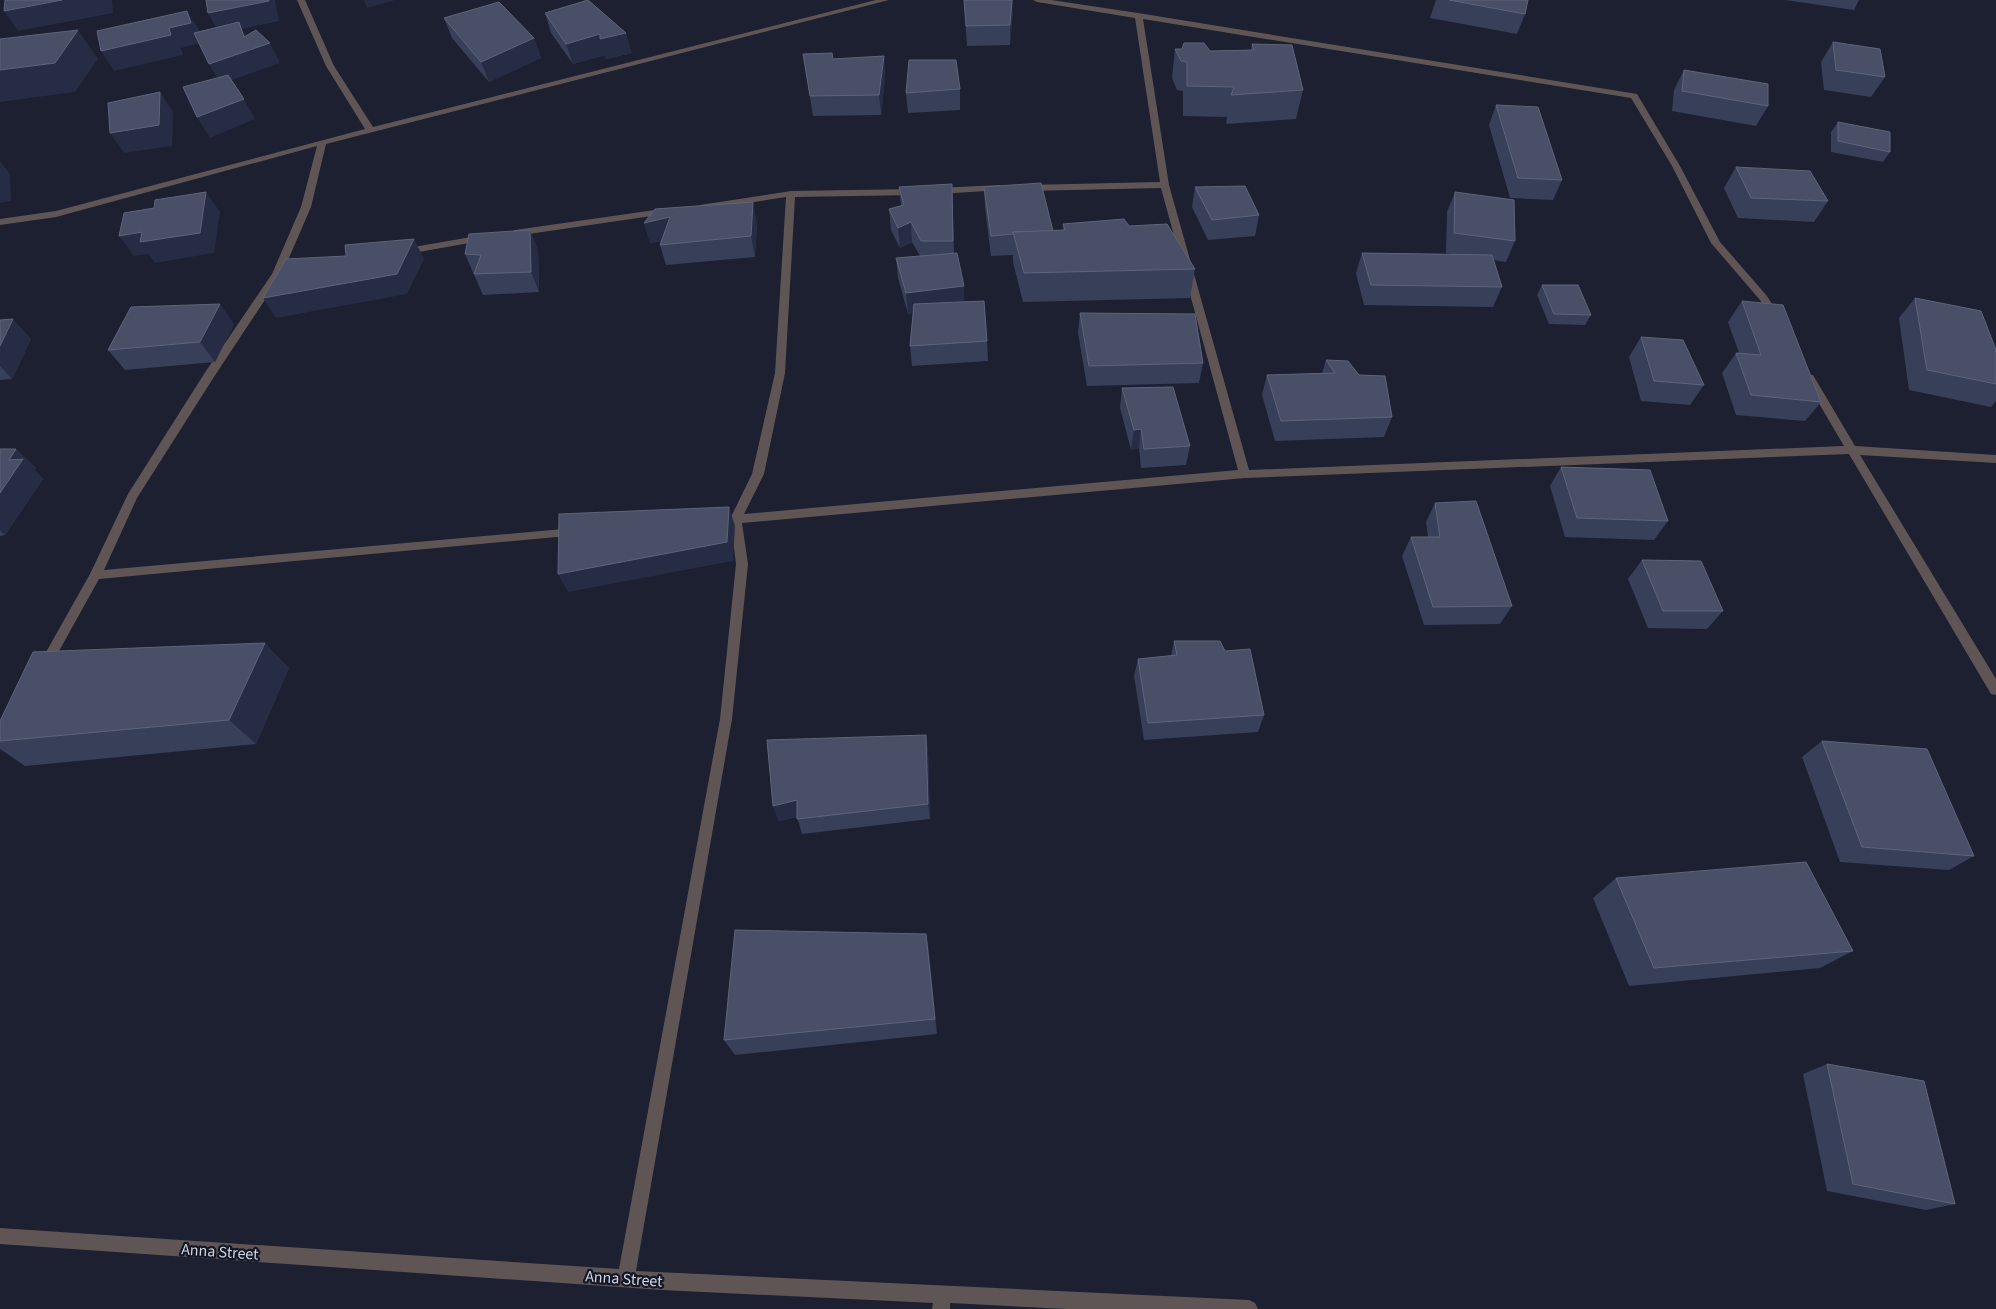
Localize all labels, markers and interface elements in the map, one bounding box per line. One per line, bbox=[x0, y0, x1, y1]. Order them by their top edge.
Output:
street label: Anna Street bbox=[180, 1238, 260, 1266]
street label: Anna Street bbox=[584, 1265, 664, 1293]

